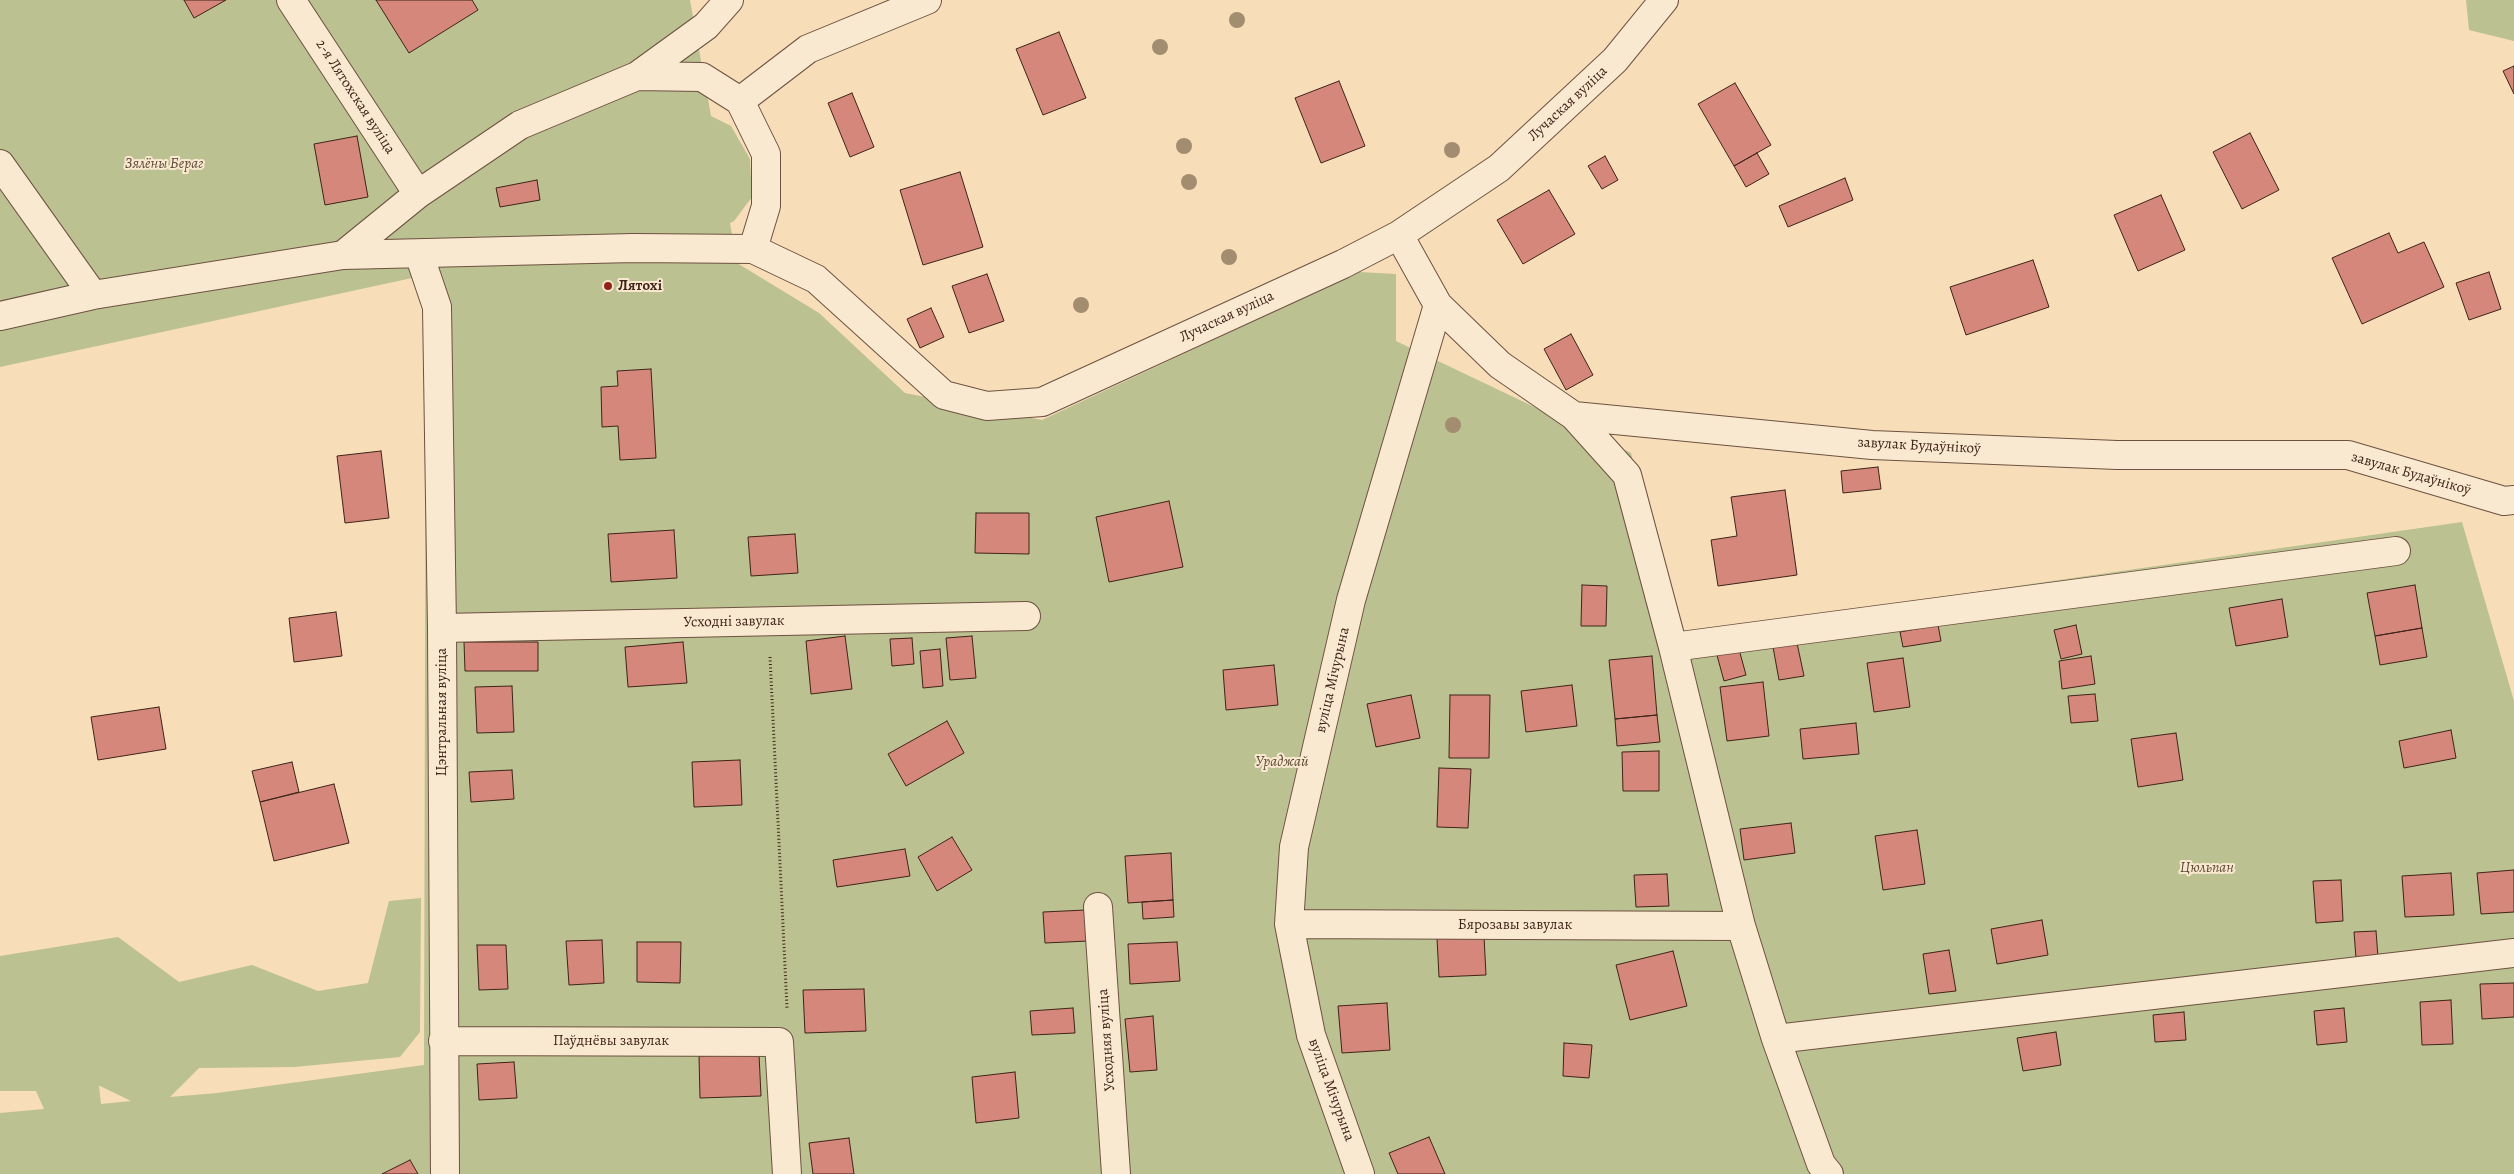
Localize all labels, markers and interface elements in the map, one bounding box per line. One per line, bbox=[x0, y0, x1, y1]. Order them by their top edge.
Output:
street label: 2-я Лятохская вуліца bbox=[311, 36, 399, 158]
street label: Лучаская вуліца bbox=[1524, 63, 1612, 145]
park label: Зялёны Бераг bbox=[125, 155, 203, 173]
place label: Лятохі bbox=[618, 277, 662, 295]
marker: Лятохі bbox=[602, 280, 614, 292]
street label: Лучаская вуліца bbox=[1177, 287, 1277, 347]
street label: завулак Будаўнікоў bbox=[1857, 434, 1981, 458]
street label: завулак Будаўнікоў bbox=[2349, 448, 2473, 500]
street label: Усходні завулак bbox=[683, 612, 785, 632]
street label: вуліца Мічурына bbox=[1312, 625, 1354, 735]
street label: Цэнтральная вуліца bbox=[433, 648, 451, 776]
park label: Ураджай bbox=[1255, 753, 1309, 771]
park label: Цюльпан bbox=[2180, 859, 2234, 877]
street label: Бярозавы завулак bbox=[1458, 916, 1572, 934]
street label: Усходняя вуліца bbox=[1094, 988, 1120, 1092]
street label: Паўднёвы завулак bbox=[553, 1032, 669, 1050]
street label: вуліца Мічурына bbox=[1304, 1036, 1358, 1144]

